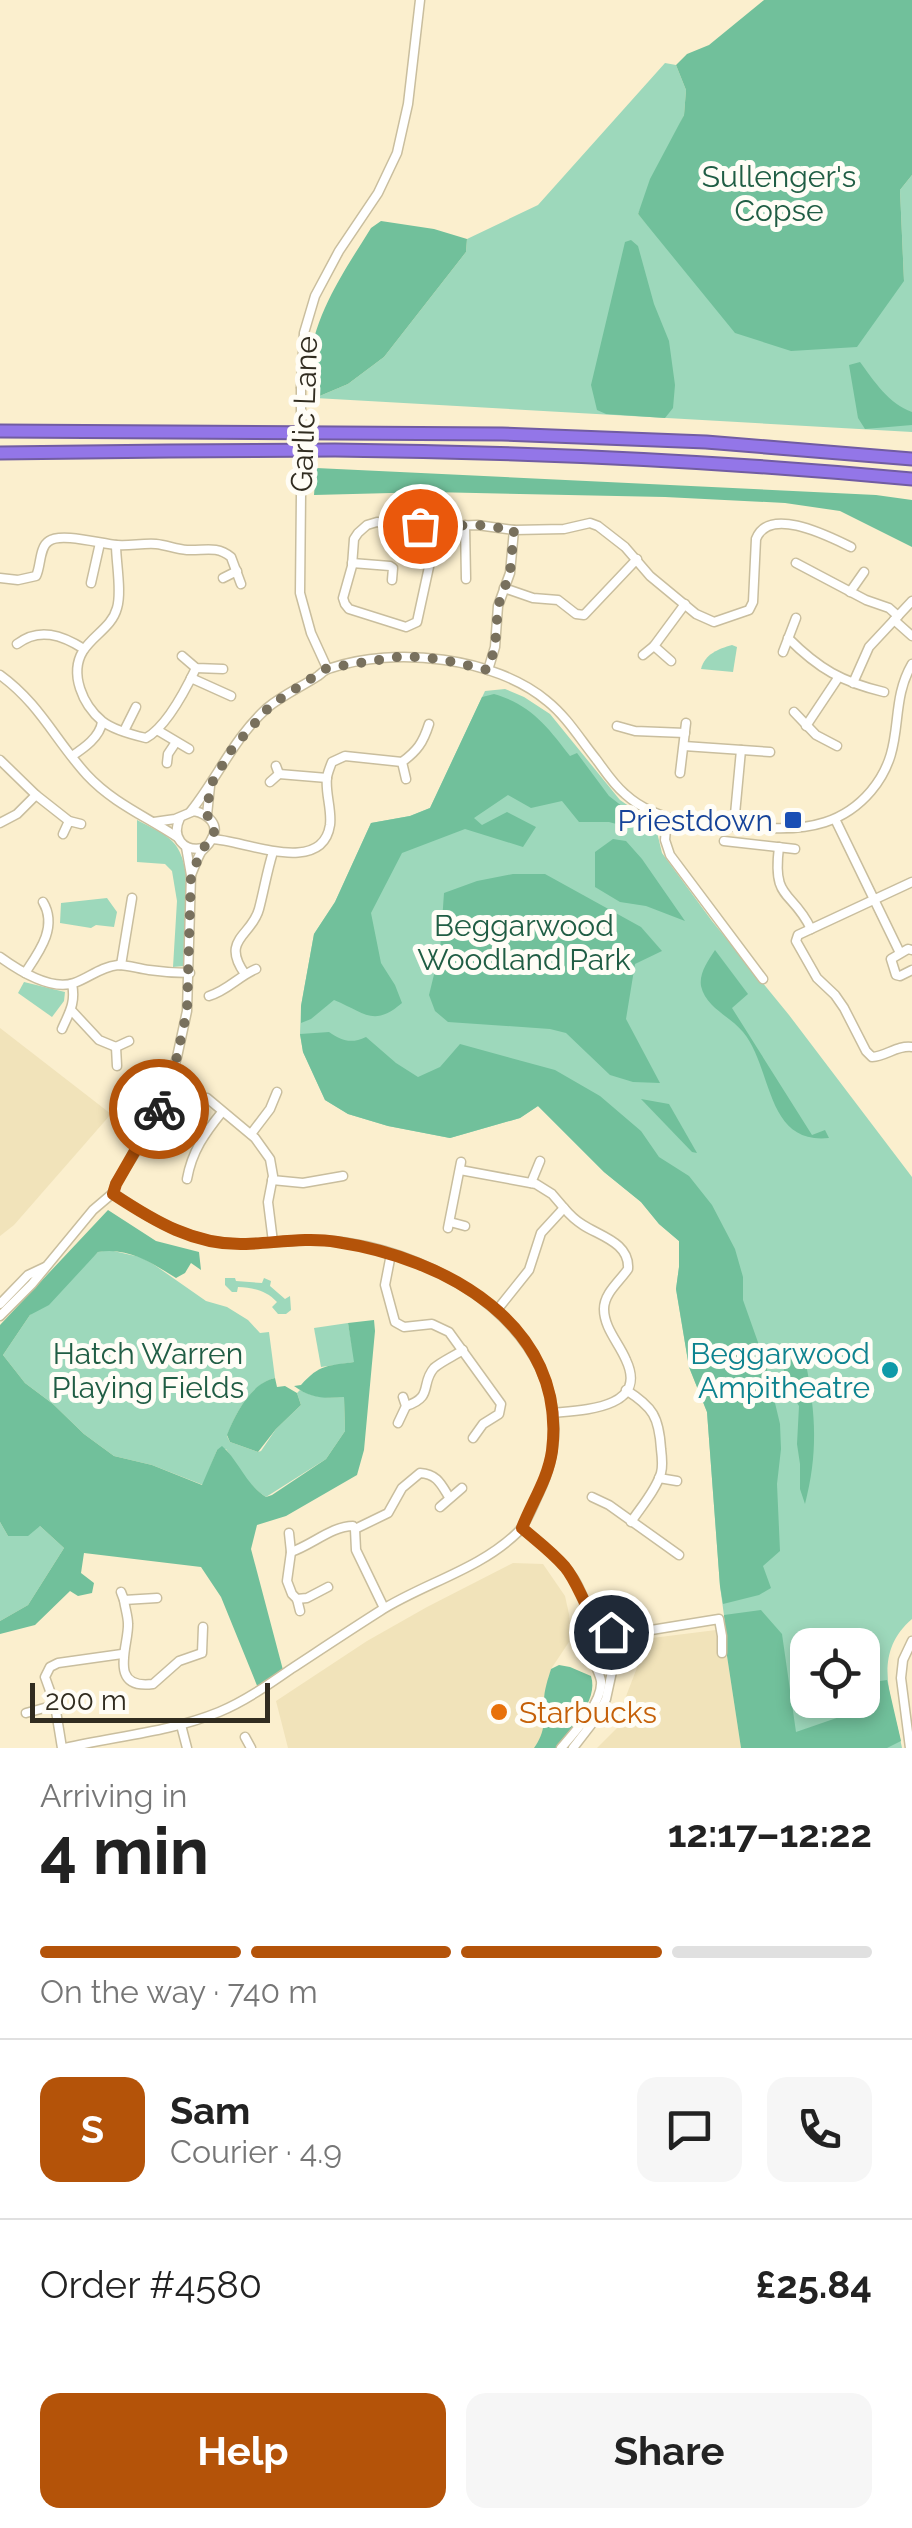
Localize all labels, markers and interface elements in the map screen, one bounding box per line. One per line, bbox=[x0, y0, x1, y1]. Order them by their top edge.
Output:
park label: Sullenger's Copse bbox=[702, 159, 856, 228]
street label: Garlic Lane bbox=[284, 335, 324, 493]
pin bbox=[378, 484, 463, 569]
icon: bag bbox=[393, 499, 448, 554]
place label: Priestdown bbox=[618, 803, 773, 838]
marker: Priestdown bbox=[782, 809, 804, 831]
park label: Beggarwood Woodland Park bbox=[417, 908, 631, 977]
courier bbox=[109, 1059, 209, 1159]
icon: bike bbox=[132, 1082, 187, 1137]
park label: Hatch Warren Playing Fields bbox=[52, 1336, 244, 1405]
place label: Beggarwood Ampitheatre bbox=[690, 1336, 870, 1405]
marker: Beggarwood Ampitheatre bbox=[879, 1359, 901, 1381]
pin bbox=[569, 1590, 654, 1675]
icon: home bbox=[584, 1605, 639, 1660]
map controls bbox=[790, 1628, 880, 1718]
button: locate bbox=[790, 1628, 880, 1718]
scale bar bbox=[30, 1678, 270, 1722]
text: 200 m bbox=[45, 1684, 127, 1717]
place label: Starbucks bbox=[519, 1695, 657, 1730]
marker: Starbucks bbox=[488, 1701, 510, 1723]
text: Arriving in bbox=[40, 1777, 187, 1814]
text: 12:17–12:22 bbox=[668, 1811, 872, 1856]
text: 4 min bbox=[40, 1813, 209, 1889]
text: On the way · 740 m bbox=[40, 1973, 318, 2010]
button: chat bbox=[637, 2077, 742, 2182]
button: phone bbox=[767, 2077, 872, 2182]
text: Sam bbox=[170, 2088, 250, 2133]
text: S bbox=[81, 2107, 104, 2152]
text: Courier · 4.9 bbox=[170, 2133, 342, 2170]
text: Order #4580 bbox=[40, 2262, 262, 2307]
text: £25.84 bbox=[756, 2262, 872, 2307]
button: Help bbox=[40, 2393, 446, 2508]
button: Share bbox=[466, 2393, 872, 2508]

